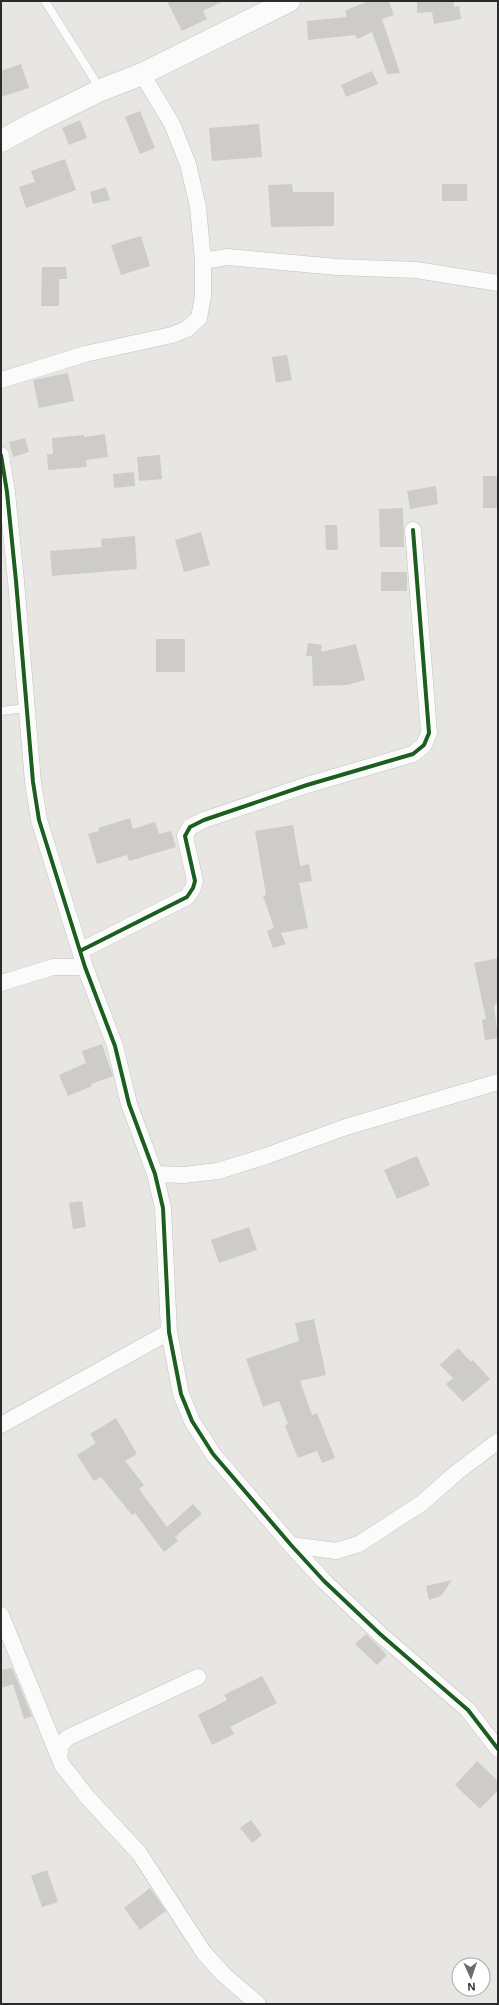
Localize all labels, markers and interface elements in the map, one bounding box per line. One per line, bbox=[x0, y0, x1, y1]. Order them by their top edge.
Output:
north arrow bbox=[451, 1957, 491, 1997]
text: N bbox=[467, 1981, 476, 1993]

